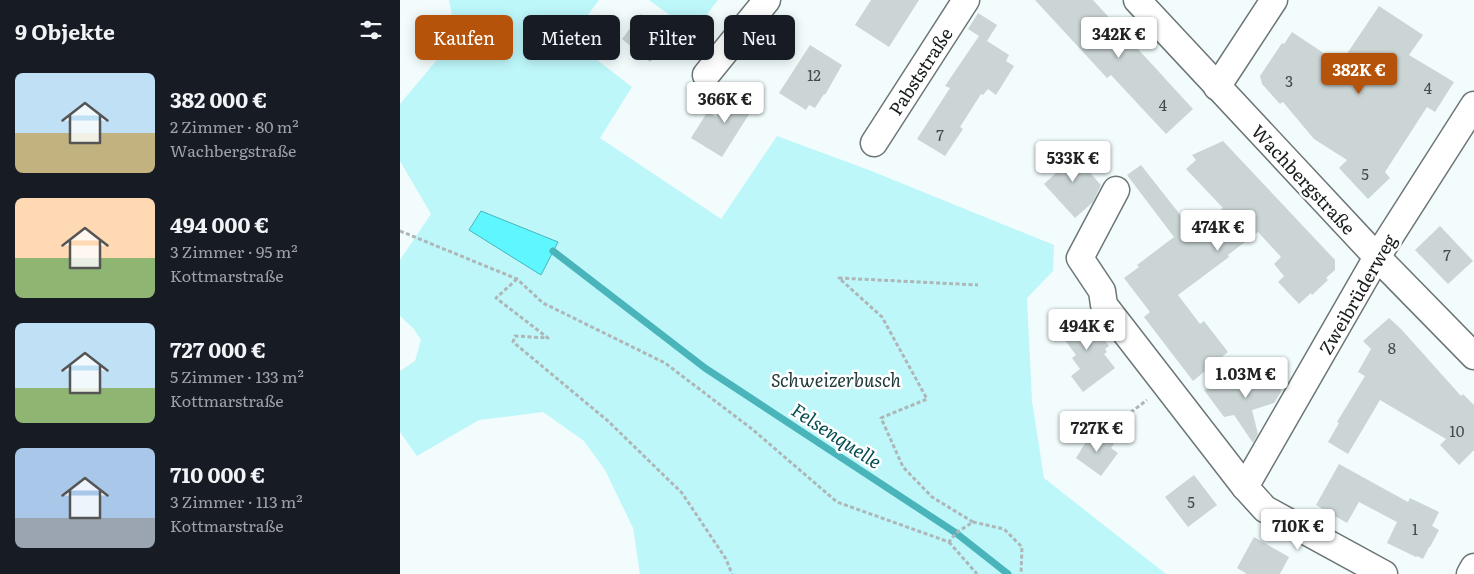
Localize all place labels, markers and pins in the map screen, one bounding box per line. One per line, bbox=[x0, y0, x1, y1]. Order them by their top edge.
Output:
pin: 342K € bbox=[1078, 17, 1160, 59]
pin: 382K € bbox=[1318, 52, 1400, 95]
pin: 366K € bbox=[684, 82, 766, 124]
pin: 533K € bbox=[1032, 140, 1114, 183]
pin: 474K € bbox=[1177, 210, 1259, 252]
pin: 494K € bbox=[1046, 308, 1128, 351]
pin: 1.03M € bbox=[1200, 356, 1292, 399]
pin: 727K € bbox=[1056, 410, 1138, 453]
pin: 710K € bbox=[1257, 508, 1339, 551]

